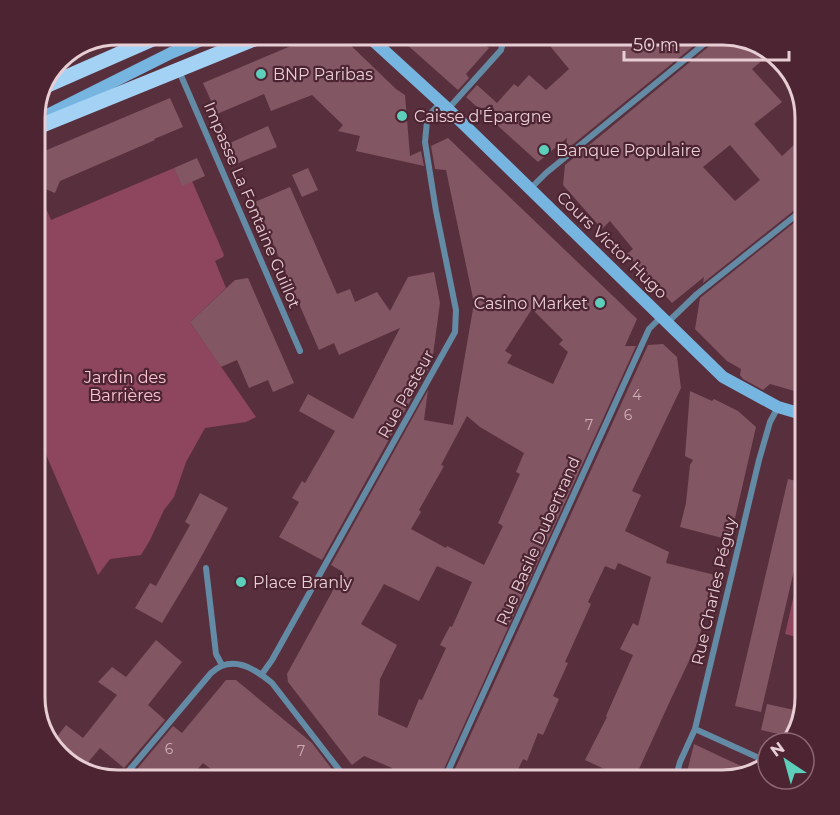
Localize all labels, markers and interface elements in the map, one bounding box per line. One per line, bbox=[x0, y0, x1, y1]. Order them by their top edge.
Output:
scale bar bbox=[624, 24, 789, 62]
text: 50 m bbox=[633, 34, 679, 56]
place label: BNP Paribas bbox=[273, 65, 373, 84]
marker: BNP Paribas bbox=[254, 67, 268, 81]
street label: Impasse La Fontaine Guillot bbox=[200, 99, 304, 312]
place label: Caisse d'Épargne bbox=[414, 107, 551, 126]
marker: Caisse d'Épargne bbox=[395, 109, 409, 123]
place label: Banque Populaire bbox=[556, 141, 701, 160]
marker: Banque Populaire bbox=[537, 143, 551, 157]
street label: Cours Victor Hugo bbox=[553, 187, 671, 303]
place label: Casino Market bbox=[474, 294, 588, 313]
marker: Casino Market bbox=[593, 296, 607, 310]
street label: Rue Pasteur bbox=[374, 347, 438, 441]
park label: Jardin des Barrières bbox=[83, 368, 166, 405]
house number: 4 bbox=[632, 386, 642, 404]
house number: 6 bbox=[624, 406, 633, 424]
house number: 7 bbox=[585, 416, 593, 434]
street label: Rue Basile Dubertrand bbox=[492, 454, 584, 628]
street label: Rue Charles Péguy bbox=[688, 515, 740, 667]
place label: Place Branly bbox=[253, 573, 352, 592]
marker: Place Branly bbox=[234, 575, 248, 589]
north arrow bbox=[756, 731, 816, 791]
text: N bbox=[767, 738, 788, 761]
house number: 6 bbox=[165, 740, 174, 758]
house number: 7 bbox=[297, 742, 305, 760]

